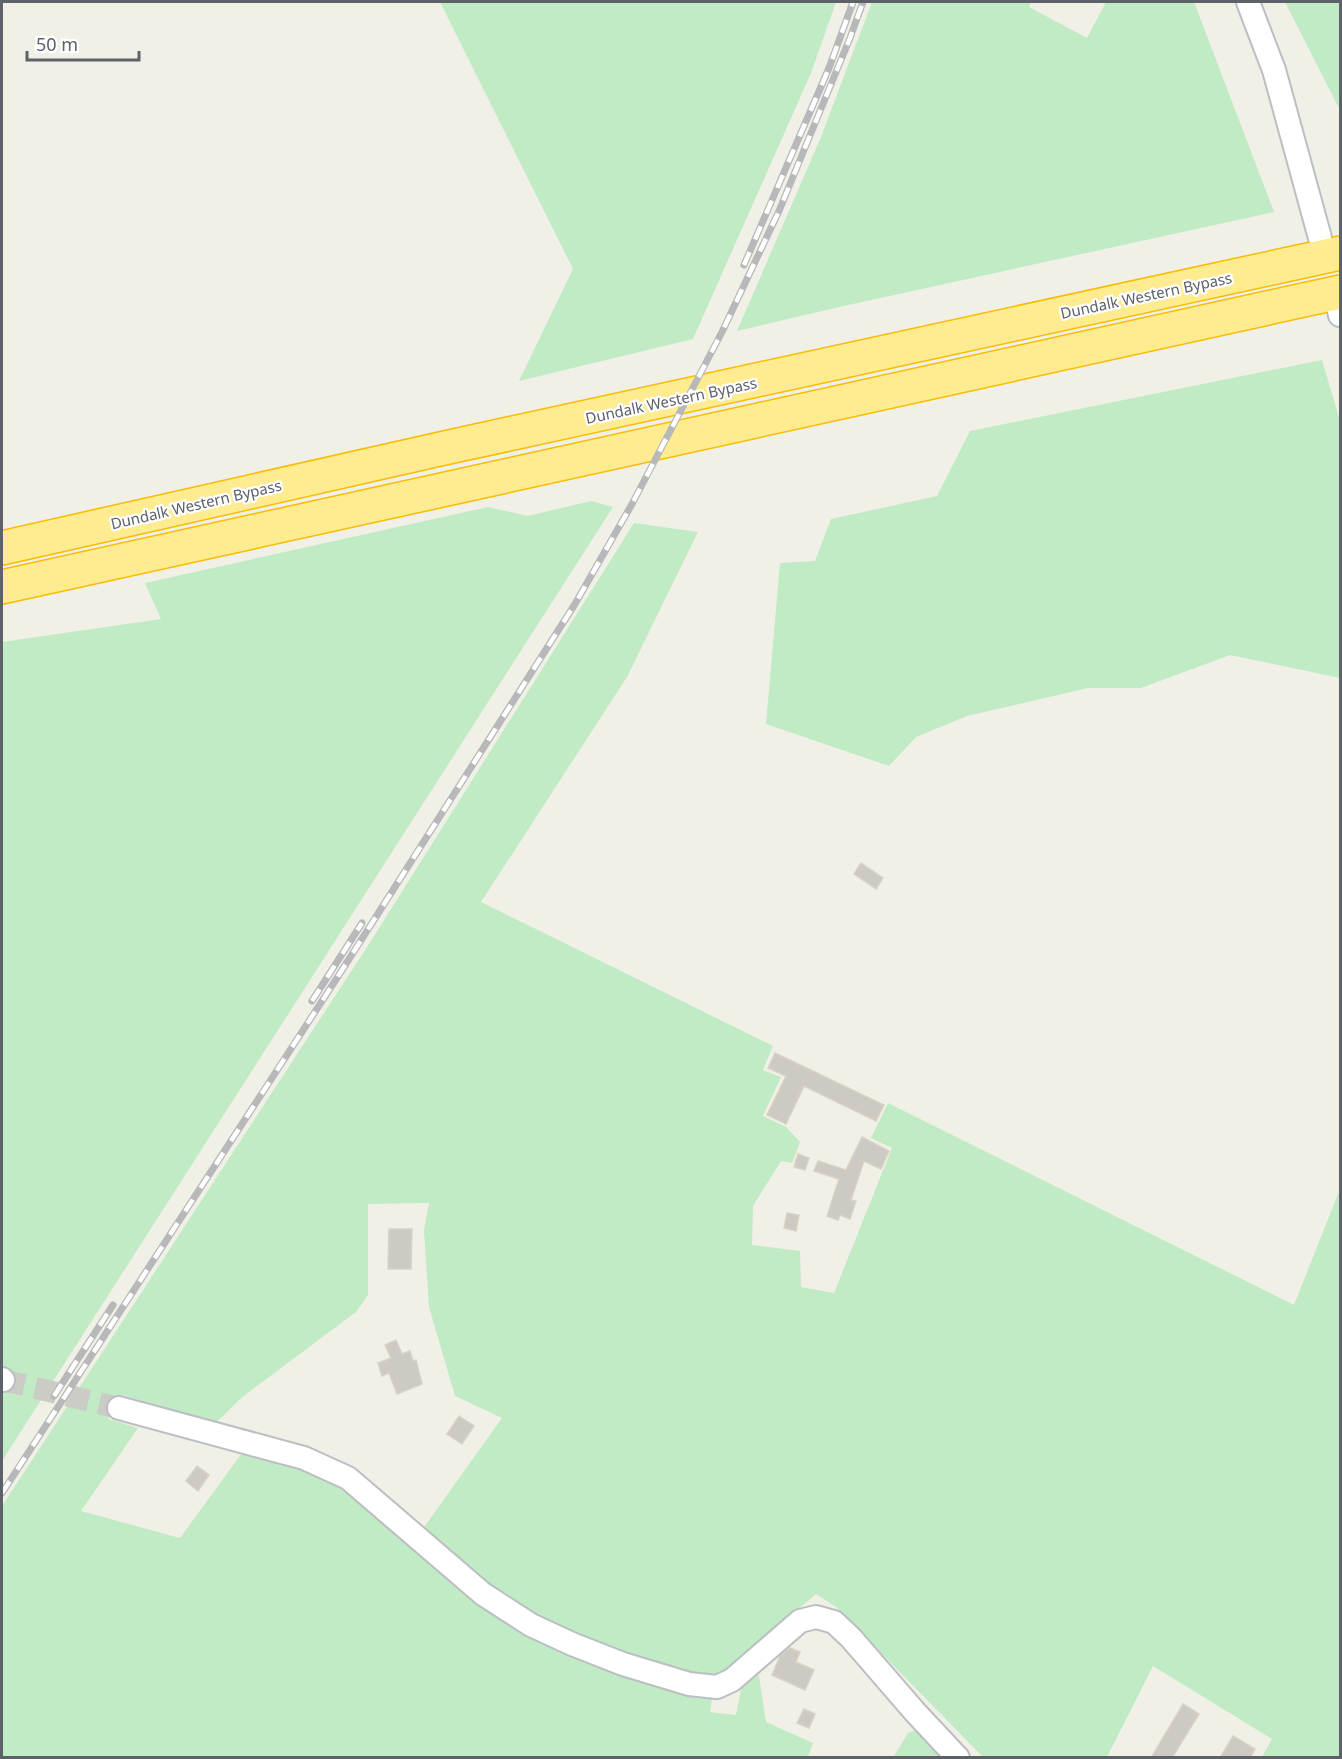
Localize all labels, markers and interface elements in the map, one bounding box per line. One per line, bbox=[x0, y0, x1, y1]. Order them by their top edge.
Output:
scale bar bbox=[27, 24, 140, 62]
text: 50 m bbox=[36, 32, 78, 56]
street label: Dundalk Western Bypass bbox=[1058, 267, 1234, 323]
street label: Dundalk Western Bypass bbox=[583, 372, 759, 428]
street label: Dundalk Western Bypass bbox=[109, 475, 283, 533]

